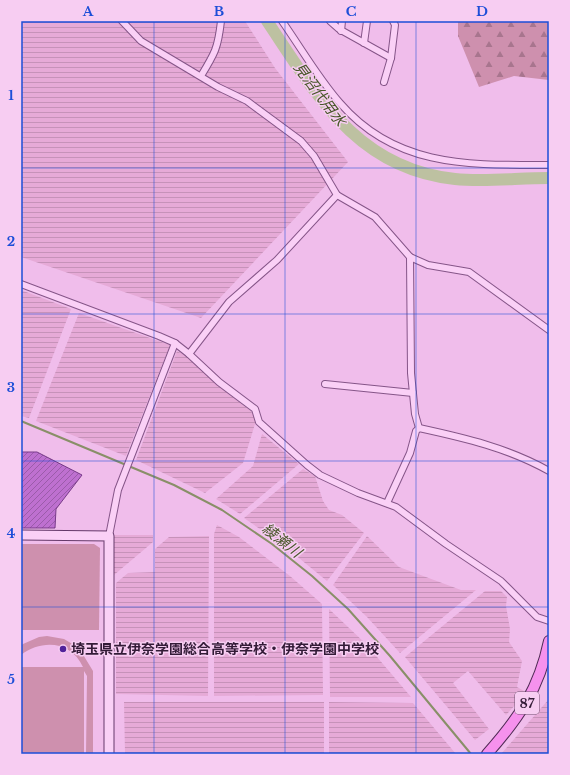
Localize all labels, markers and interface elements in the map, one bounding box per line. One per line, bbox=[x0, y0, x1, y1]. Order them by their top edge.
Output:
text: A bbox=[82, 3, 94, 20]
text: B bbox=[214, 3, 224, 20]
text: C bbox=[346, 3, 357, 20]
text: D bbox=[476, 3, 488, 20]
water label: 見沼代用水 bbox=[290, 58, 351, 131]
text: 1 bbox=[8, 87, 14, 104]
text: 2 bbox=[7, 233, 15, 250]
text: 3 bbox=[7, 379, 15, 396]
water label: 綾瀬川 bbox=[258, 519, 307, 563]
text: 4 bbox=[7, 525, 16, 542]
place label: 埼玉県立伊奈学園総合高等学校・伊奈学園中学校 bbox=[71, 640, 379, 658]
marker: 埼玉県立伊奈学園総合高等学校・伊奈学園中学校 bbox=[58, 644, 68, 654]
text: 5 bbox=[7, 671, 15, 688]
road number: 87 bbox=[515, 692, 539, 714]

